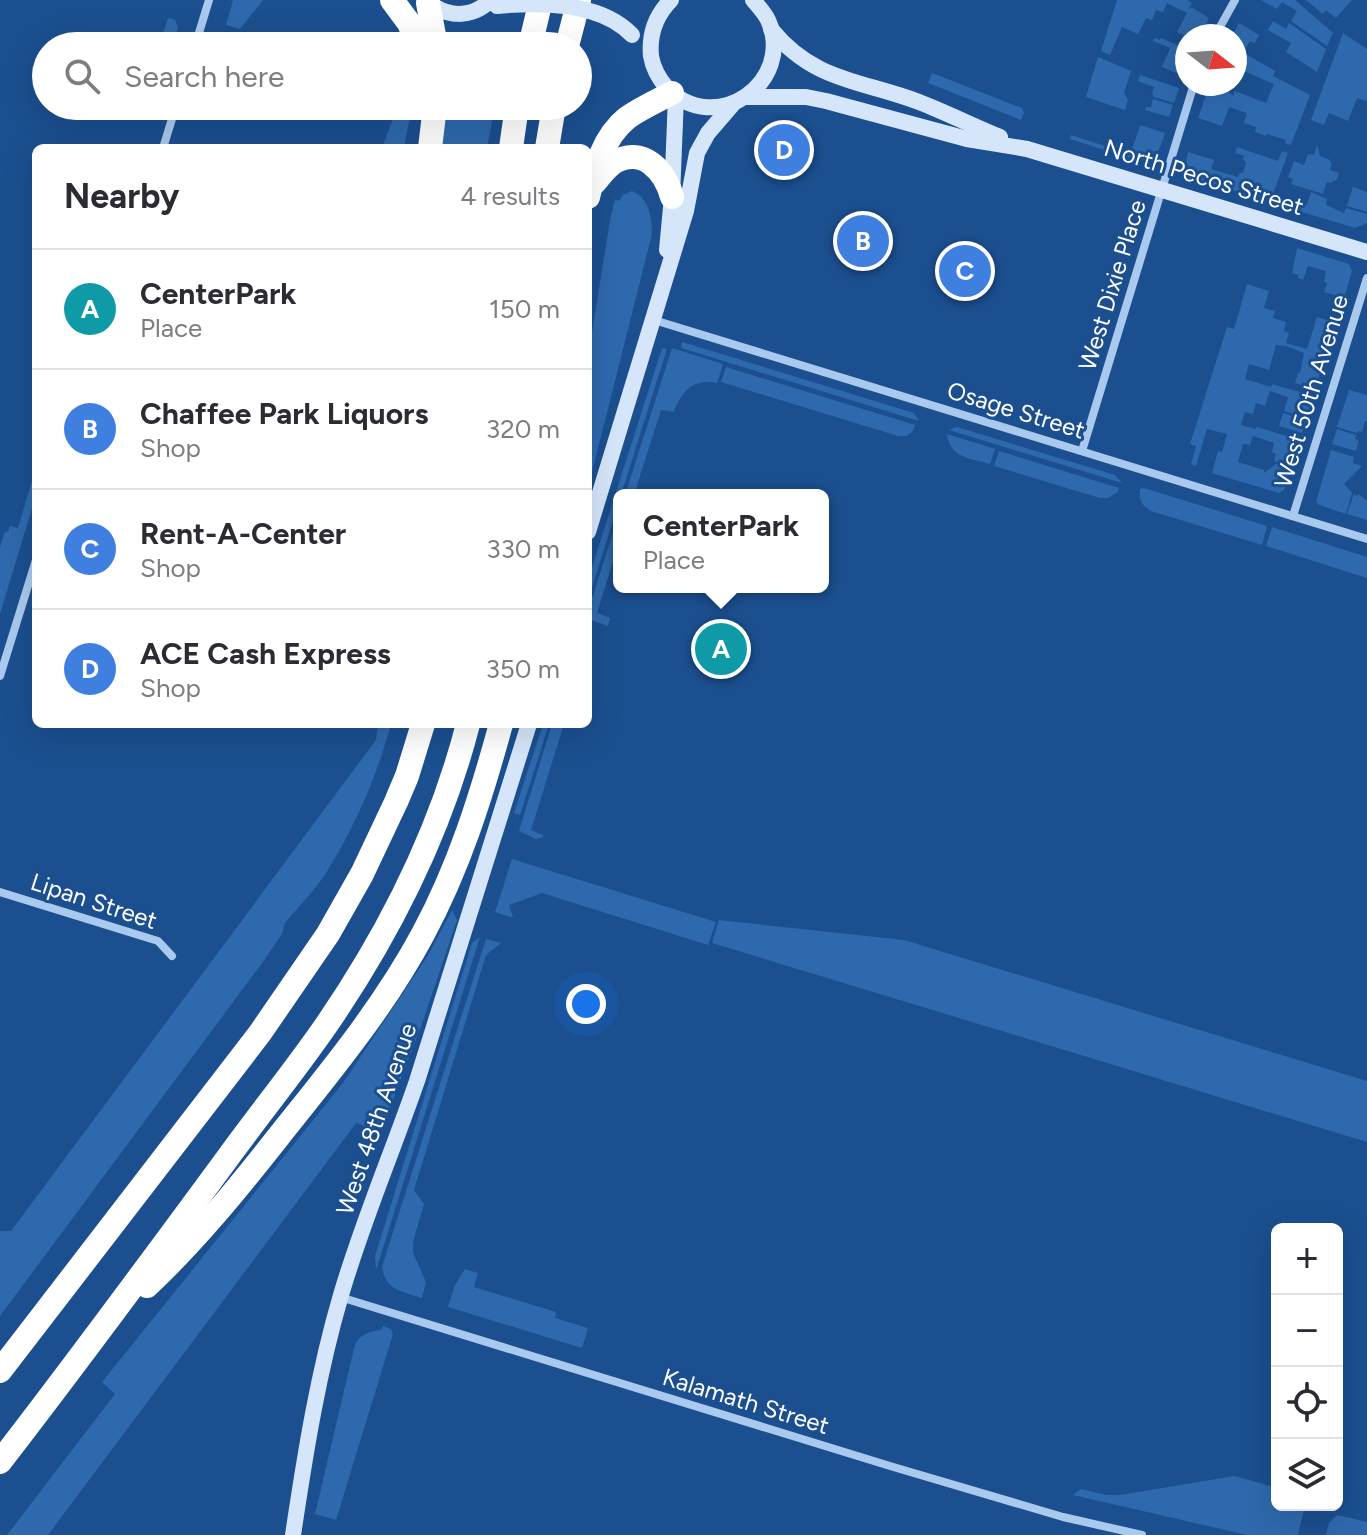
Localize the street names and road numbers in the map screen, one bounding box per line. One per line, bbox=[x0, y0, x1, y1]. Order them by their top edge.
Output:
street label: North Pecos Street bbox=[1101, 133, 1307, 221]
street label: West Dixie Place bbox=[1072, 196, 1152, 374]
street label: West 50th Avenue bbox=[1268, 291, 1354, 491]
street label: Osage Street bbox=[944, 375, 1088, 445]
street label: Lipan Street bbox=[27, 867, 161, 935]
street label: West 48th Avenue bbox=[330, 1019, 422, 1219]
street label: Kalamath Street bbox=[659, 1362, 833, 1440]

